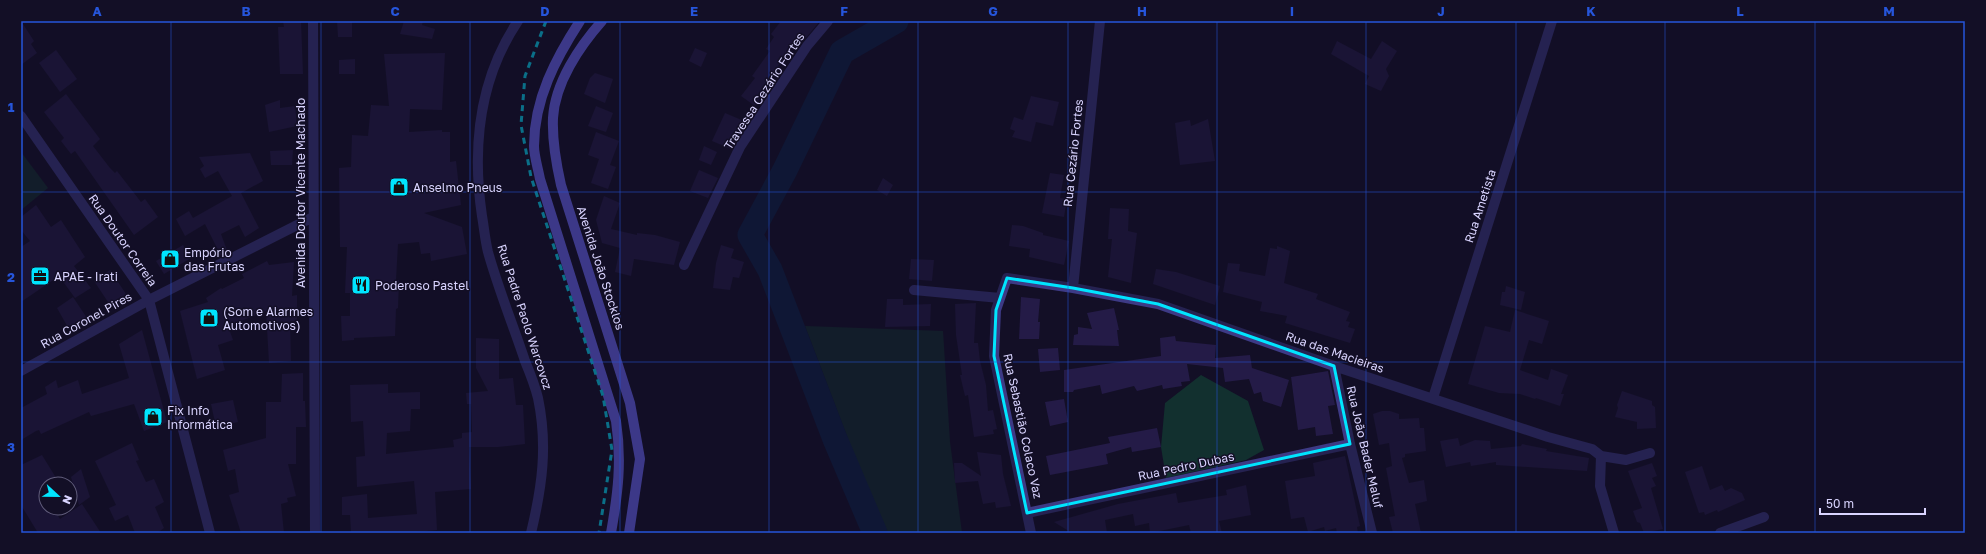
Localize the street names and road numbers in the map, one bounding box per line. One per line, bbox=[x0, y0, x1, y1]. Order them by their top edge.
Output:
street label: Travessa Cezário Fortes bbox=[720, 30, 808, 152]
street label: Avenida Doutor Vicente Machado bbox=[293, 98, 308, 288]
street label: Rua Cezário Fortes bbox=[1060, 98, 1086, 208]
street label: Rua Ametista bbox=[1461, 167, 1499, 245]
street label: Rua Doutor Correia bbox=[86, 191, 160, 289]
street label: Avenida João Stocklos bbox=[574, 204, 628, 332]
street label: Rua Padre Paolo Warcovcz bbox=[494, 242, 556, 392]
street label: Rua Coronel Pires bbox=[38, 289, 134, 351]
street label: Rua das Macieiras bbox=[1284, 328, 1386, 376]
street label: Rua Sebastião Colaco Vaz bbox=[1000, 352, 1046, 500]
street label: Rua João Bader Maluf bbox=[1344, 384, 1387, 510]
street label: Rua Pedro Dubas bbox=[1137, 448, 1235, 484]

